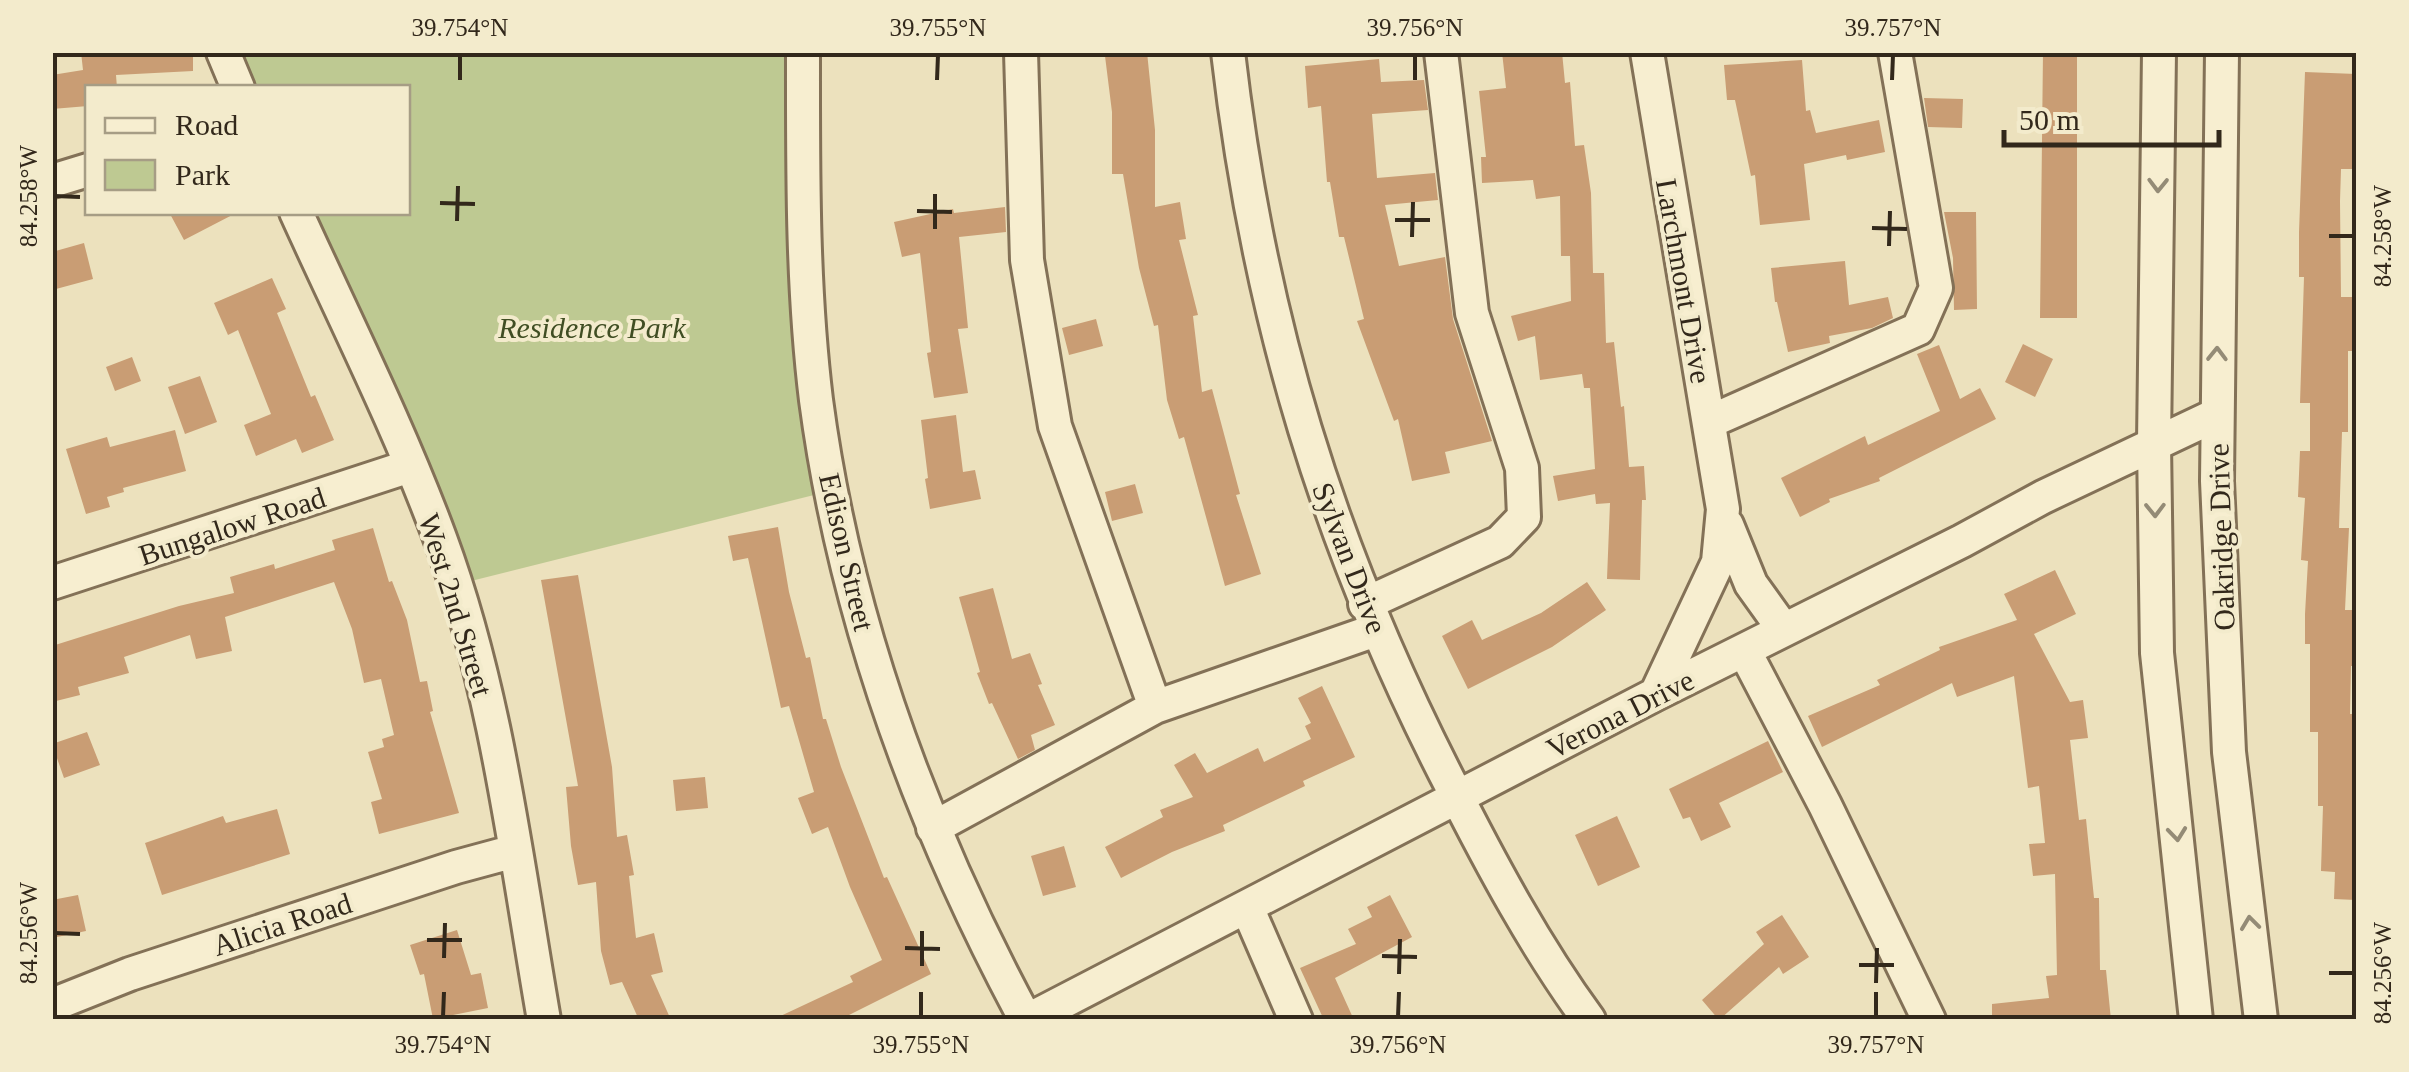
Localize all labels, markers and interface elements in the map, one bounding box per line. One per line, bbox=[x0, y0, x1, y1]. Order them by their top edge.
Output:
text: 39.754°N bbox=[412, 14, 508, 41]
text: 39.755°N bbox=[890, 14, 986, 41]
text: 39.756°N bbox=[1367, 14, 1463, 41]
text: 39.757°N bbox=[1845, 14, 1941, 41]
legend bbox=[85, 85, 410, 215]
scale bar bbox=[2004, 85, 2219, 147]
text: 50 m bbox=[2019, 103, 2080, 136]
text: Road bbox=[175, 108, 238, 141]
text: 84.258°W bbox=[15, 144, 42, 247]
text: Park bbox=[175, 158, 230, 191]
street label: Larchmont Drive bbox=[1650, 176, 1718, 386]
one-way arrow bbox=[2147, 177, 2168, 193]
text: 84.258°W bbox=[2369, 184, 2396, 287]
park label: Residence Park bbox=[497, 311, 686, 344]
one-way arrow bbox=[2207, 346, 2228, 362]
street label: Oakridge Drive bbox=[2201, 443, 2241, 631]
street label: Edison Street bbox=[813, 470, 881, 635]
street label: Sylvan Drive bbox=[1306, 478, 1394, 638]
street label: Bungalow Road bbox=[135, 480, 329, 572]
one-way arrow bbox=[2144, 502, 2166, 518]
street label: West 2nd Street bbox=[413, 510, 500, 701]
street label: Verona Drive bbox=[1541, 663, 1699, 765]
one-way arrow bbox=[2166, 826, 2187, 842]
text: 84.256°W bbox=[15, 881, 42, 984]
street label: Alicia Road bbox=[208, 886, 356, 962]
one-way arrow bbox=[2240, 914, 2261, 930]
text: 84.256°W bbox=[2369, 921, 2396, 1024]
text: 39.754°N bbox=[395, 1031, 491, 1058]
text: 39.755°N bbox=[873, 1031, 969, 1058]
text: 39.756°N bbox=[1350, 1031, 1446, 1058]
text: 39.757°N bbox=[1828, 1031, 1924, 1058]

